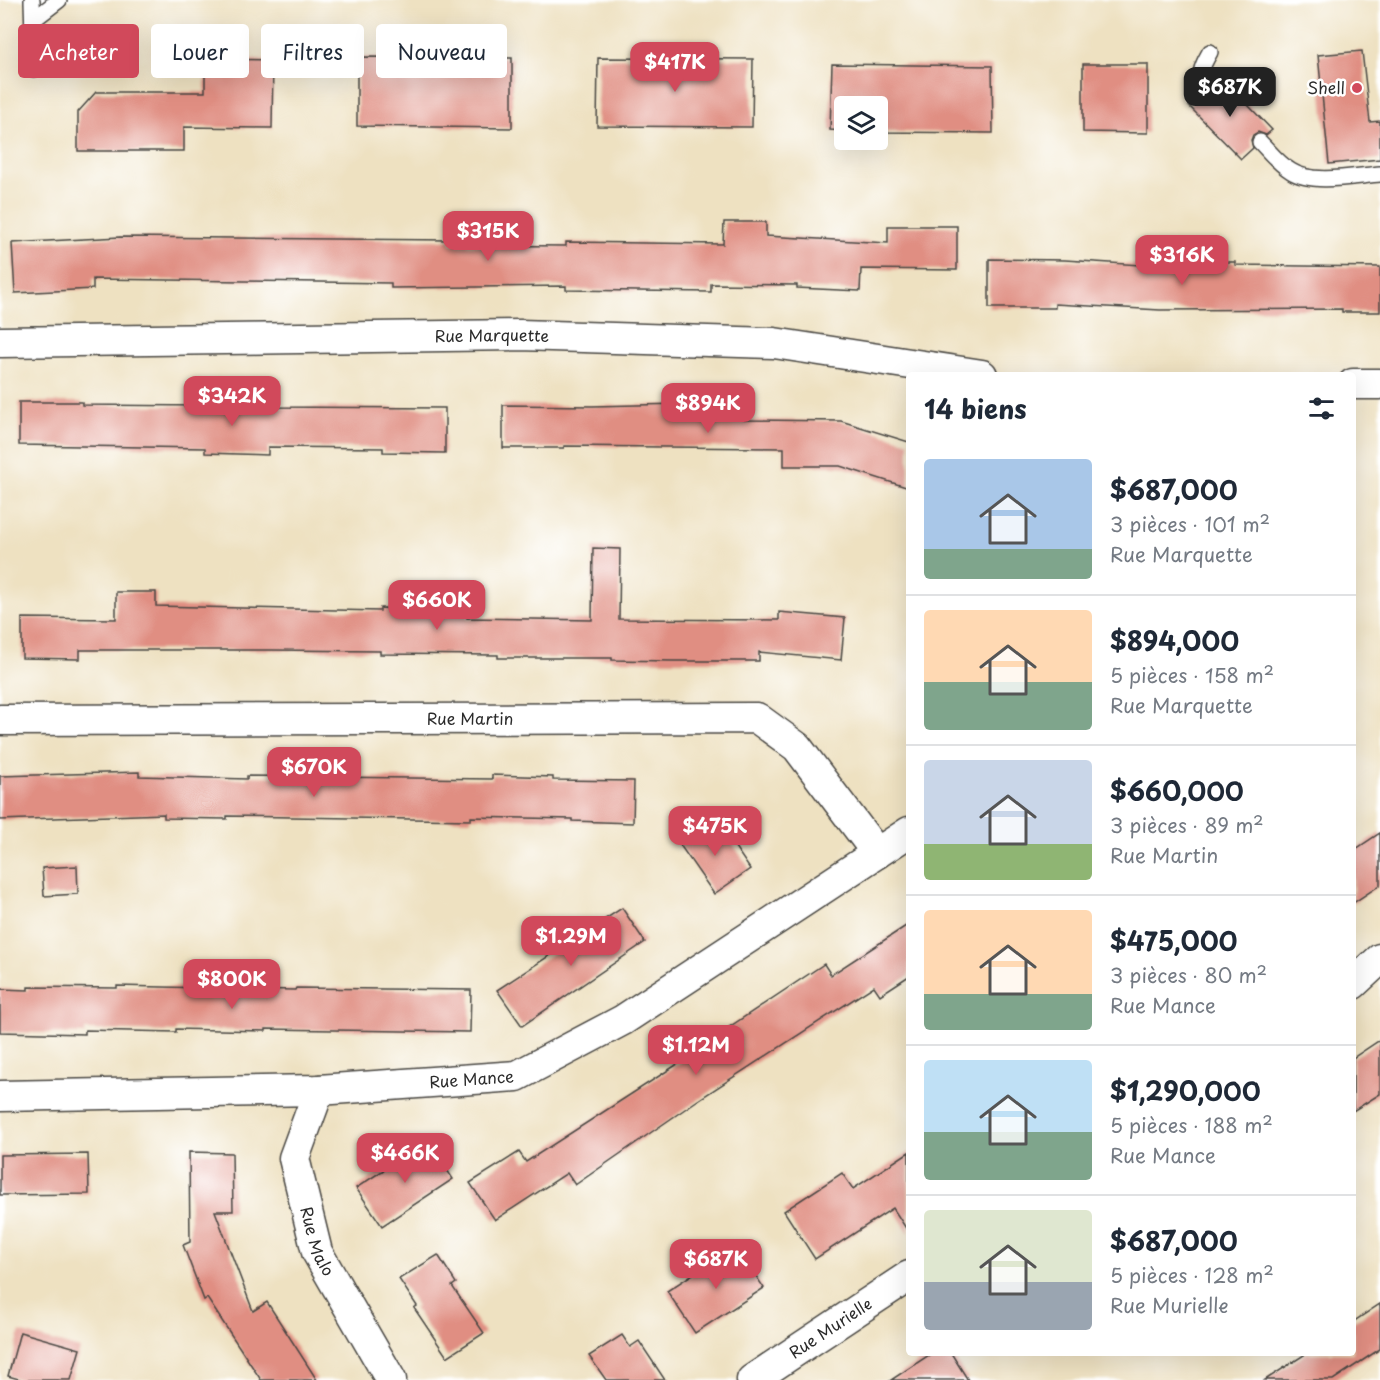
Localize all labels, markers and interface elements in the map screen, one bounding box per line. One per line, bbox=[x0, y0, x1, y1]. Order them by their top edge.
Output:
chip: Acheter bbox=[18, 24, 139, 78]
chip: Louer bbox=[151, 24, 249, 78]
chip: Filtres bbox=[261, 24, 364, 78]
chip: Nouveau bbox=[376, 24, 507, 78]
pin: $417K bbox=[633, 42, 717, 93]
text: $417K bbox=[644, 46, 706, 76]
pin: $687K bbox=[1188, 67, 1272, 118]
text: $687K bbox=[1198, 71, 1262, 101]
place label: Shell bbox=[1307, 75, 1345, 99]
marker: Shell bbox=[1350, 81, 1364, 95]
map controls bbox=[834, 96, 888, 150]
button: layers bbox=[834, 96, 888, 150]
pin: $315K bbox=[446, 211, 530, 262]
text: $315K bbox=[457, 215, 519, 245]
pin: $316K bbox=[1140, 235, 1224, 286]
text: $316K bbox=[1149, 239, 1215, 269]
street label: Rue Marquette bbox=[435, 322, 550, 347]
pin: $342K bbox=[190, 376, 274, 427]
text: $342K bbox=[198, 380, 266, 410]
pin: $894K bbox=[666, 383, 750, 434]
text: $894K bbox=[675, 387, 741, 417]
text: 14 biens bbox=[924, 389, 1027, 428]
icon: filters bbox=[1305, 392, 1338, 425]
text: $687,000 bbox=[1110, 470, 1238, 509]
icon: home bbox=[972, 483, 1044, 555]
text: 3 pièces · 101 m² bbox=[1110, 509, 1270, 539]
text: Rue Marquette bbox=[1110, 539, 1253, 569]
pin: $660K bbox=[395, 580, 479, 631]
text: $660K bbox=[402, 584, 472, 614]
text: $894,000 bbox=[1110, 621, 1239, 660]
icon: home bbox=[972, 634, 1044, 706]
text: 5 pièces · 158 m² bbox=[1110, 660, 1274, 690]
text: Rue Marquette bbox=[1110, 690, 1253, 720]
street label: Rue Martin bbox=[427, 706, 513, 730]
pin: $670K bbox=[272, 747, 356, 798]
text: $670K bbox=[281, 751, 347, 781]
text: $660,000 bbox=[1110, 771, 1244, 810]
icon: home bbox=[972, 784, 1044, 856]
pin: $475K bbox=[673, 806, 757, 857]
text: $475K bbox=[683, 810, 747, 840]
text: 3 pièces · 89 m² bbox=[1110, 810, 1264, 840]
text: Rue Martin bbox=[1110, 840, 1218, 870]
pin: $1.29M bbox=[522, 916, 620, 967]
text: $1.29M bbox=[535, 920, 607, 950]
text: $475,000 bbox=[1110, 921, 1238, 960]
icon: home bbox=[972, 934, 1044, 1006]
pin: $800K bbox=[190, 959, 274, 1010]
text: 3 pièces · 80 m² bbox=[1110, 960, 1267, 990]
text: $800K bbox=[197, 963, 267, 993]
text: Rue Mance bbox=[1110, 990, 1216, 1020]
pin: $1.12M bbox=[647, 1025, 745, 1076]
text: $1.12M bbox=[662, 1029, 730, 1059]
street label: Rue Mance bbox=[428, 1063, 515, 1093]
text: $1,290,000 bbox=[1110, 1071, 1261, 1110]
icon: home bbox=[972, 1084, 1044, 1156]
text: 5 pièces · 188 m² bbox=[1110, 1110, 1273, 1140]
pin: $466K bbox=[363, 1133, 447, 1184]
text: $466K bbox=[371, 1137, 439, 1167]
text: Rue Mance bbox=[1110, 1140, 1216, 1170]
street label: Rue Malo bbox=[295, 1204, 341, 1280]
text: $687,000 bbox=[1110, 1221, 1238, 1260]
icon: home bbox=[972, 1234, 1044, 1306]
pin: $687K bbox=[674, 1239, 758, 1290]
text: $687K bbox=[684, 1243, 748, 1273]
text: 5 pièces · 128 m² bbox=[1110, 1260, 1274, 1290]
text: Rue Murielle bbox=[1110, 1290, 1228, 1320]
street label: Rue Murielle bbox=[784, 1291, 876, 1363]

